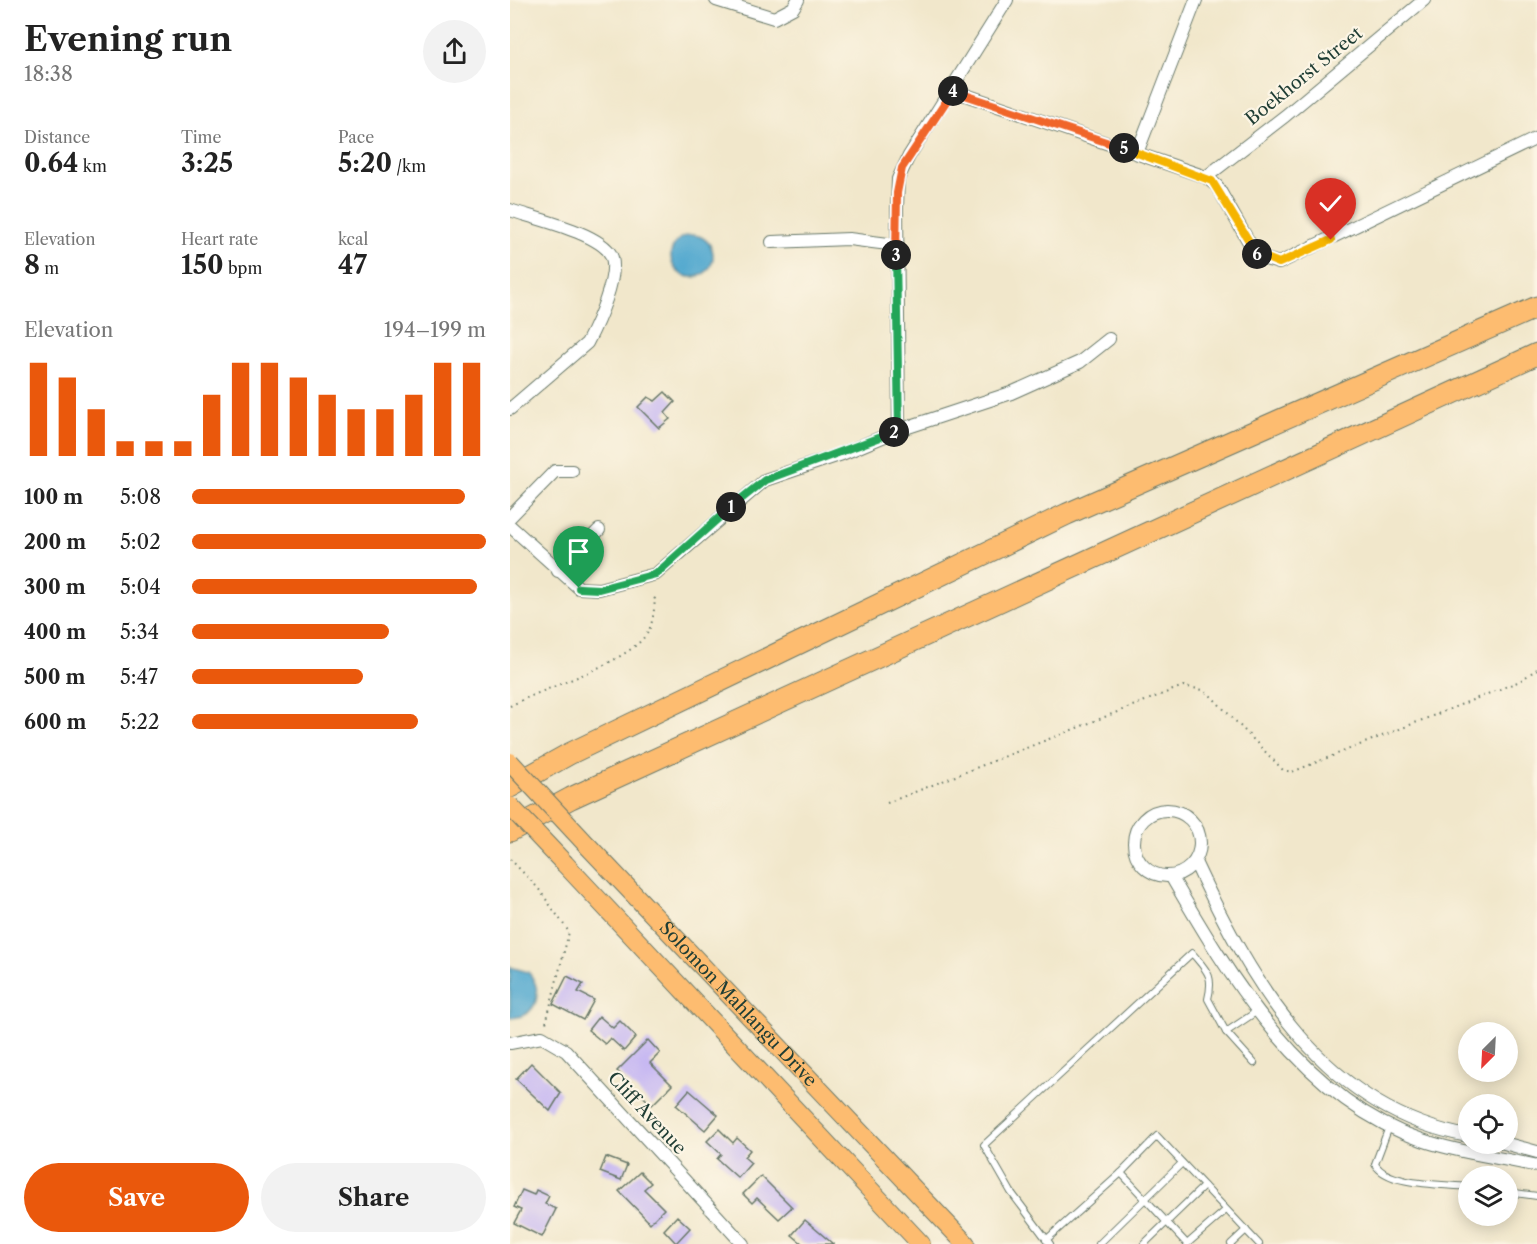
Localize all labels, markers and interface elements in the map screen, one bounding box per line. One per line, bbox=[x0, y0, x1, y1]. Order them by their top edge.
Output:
text: Evening run bbox=[24, 19, 232, 60]
button: share bbox=[423, 20, 486, 83]
street label: Boekhorst Street bbox=[1241, 22, 1367, 130]
text: 18:38 bbox=[24, 62, 73, 86]
pin: 4 bbox=[938, 76, 968, 106]
text: 4 bbox=[948, 81, 958, 101]
text: Distance bbox=[24, 127, 90, 147]
text: Time bbox=[181, 127, 221, 147]
text: Pace bbox=[338, 127, 374, 147]
pin: 5 bbox=[1109, 133, 1139, 163]
text: 5 bbox=[1120, 138, 1128, 158]
text: 0.64 bbox=[24, 147, 78, 179]
text: 3:25 bbox=[181, 147, 233, 179]
text: 5:20 bbox=[338, 147, 392, 179]
text: km bbox=[78, 156, 107, 176]
text: /km bbox=[392, 156, 426, 176]
pin bbox=[1305, 178, 1356, 240]
icon: check bbox=[1314, 187, 1347, 220]
text: Elevation bbox=[24, 229, 95, 249]
text: Heart rate bbox=[181, 229, 258, 249]
text: kcal bbox=[338, 229, 368, 249]
pin: 6 bbox=[1242, 239, 1272, 269]
pin: 3 bbox=[881, 240, 911, 270]
text: 6 bbox=[1252, 244, 1262, 264]
text: 3 bbox=[891, 245, 901, 265]
text: 8 bbox=[24, 249, 40, 281]
text: 150 bbox=[181, 249, 224, 281]
text: 47 bbox=[338, 249, 367, 281]
text: m bbox=[40, 258, 59, 278]
text: bpm bbox=[224, 258, 262, 278]
text: Elevation bbox=[24, 318, 113, 342]
text: 194–199 m bbox=[384, 318, 486, 342]
pin: 2 bbox=[879, 417, 909, 447]
text: 2 bbox=[889, 422, 899, 442]
text: 100 m bbox=[24, 485, 83, 509]
text: 5:08 bbox=[120, 485, 161, 509]
pin: 1 bbox=[716, 492, 746, 522]
text: 1 bbox=[727, 497, 735, 517]
pin bbox=[553, 526, 604, 588]
text: 200 m bbox=[24, 530, 86, 554]
text: 5:02 bbox=[120, 530, 161, 554]
icon: arrive bbox=[562, 535, 595, 568]
text: 300 m bbox=[24, 575, 86, 599]
text: 5:04 bbox=[120, 575, 161, 599]
text: 400 m bbox=[24, 620, 86, 644]
text: 5:34 bbox=[120, 620, 159, 644]
text: 500 m bbox=[24, 665, 85, 689]
text: 5:47 bbox=[120, 665, 158, 689]
text: 600 m bbox=[24, 710, 86, 734]
text: 5:22 bbox=[120, 710, 159, 734]
street label: Solomon Mahlangu Drive bbox=[655, 917, 822, 1091]
north arrow bbox=[1458, 1022, 1518, 1082]
map controls bbox=[1458, 1022, 1518, 1226]
street label: Cliff Avenue bbox=[603, 1067, 691, 1159]
button: locate bbox=[1458, 1094, 1518, 1154]
button: Save bbox=[24, 1163, 249, 1232]
button: Share bbox=[261, 1163, 486, 1232]
button: layers bbox=[1458, 1166, 1518, 1226]

